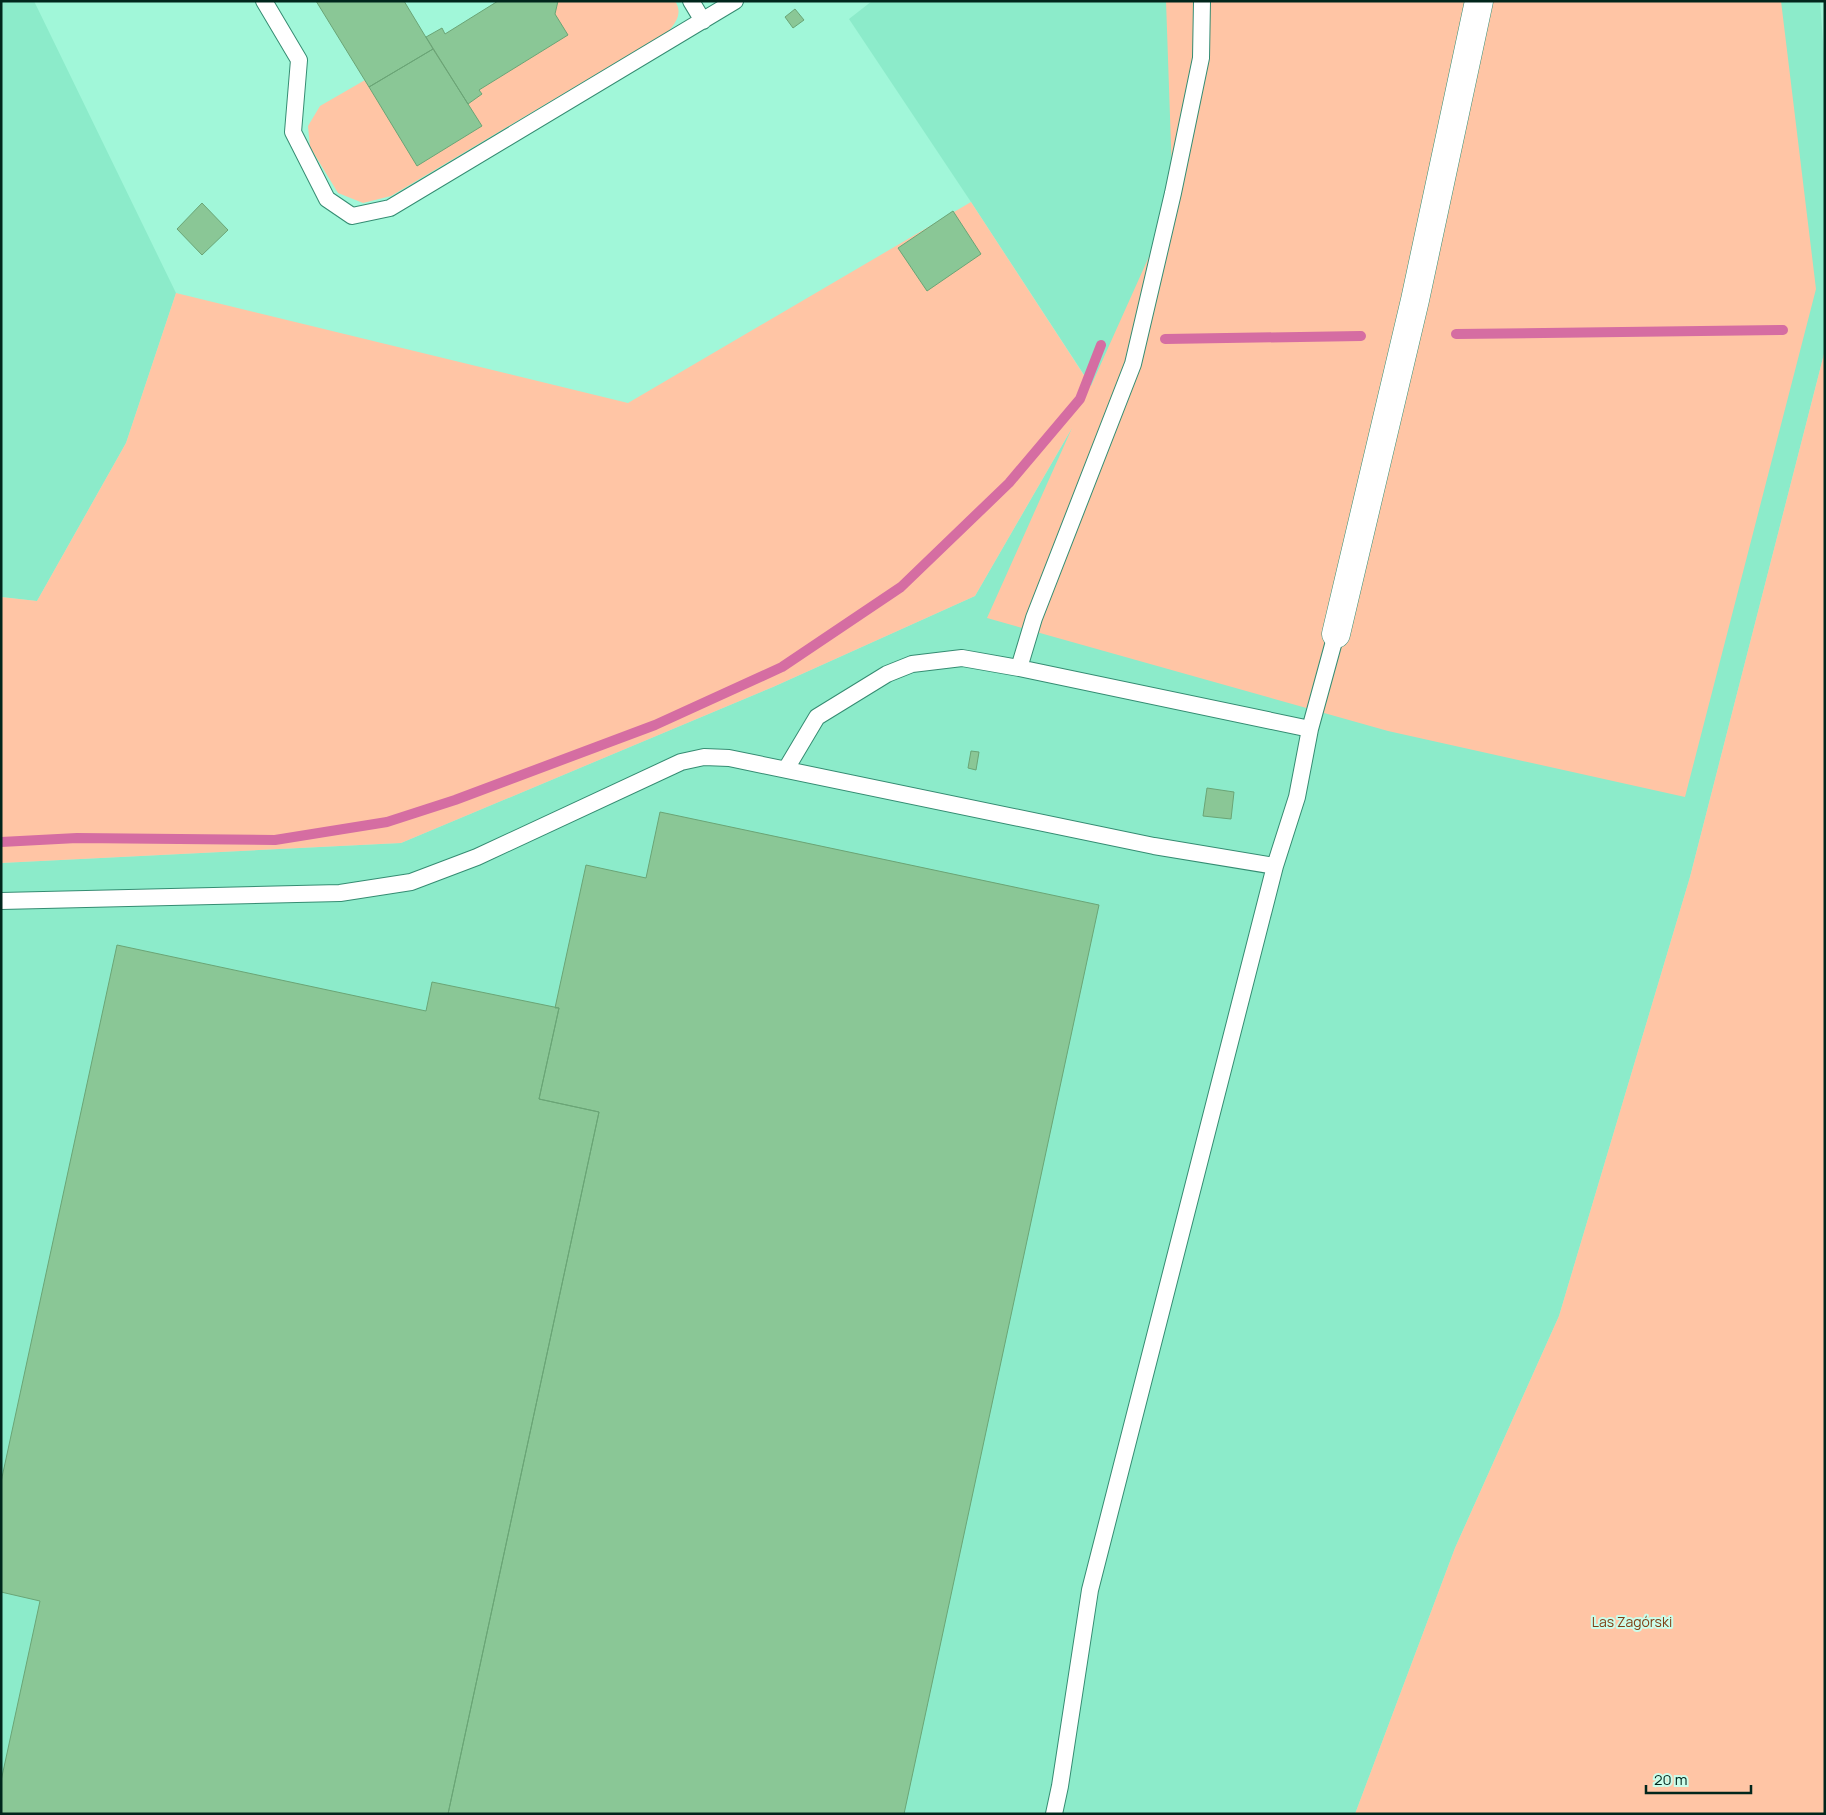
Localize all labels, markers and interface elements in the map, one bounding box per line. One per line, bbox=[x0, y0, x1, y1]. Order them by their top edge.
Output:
park label: Las Zagórski bbox=[1592, 1612, 1672, 1631]
scale bar bbox=[1646, 1762, 1751, 1794]
text: 20 m bbox=[1654, 1769, 1687, 1790]

